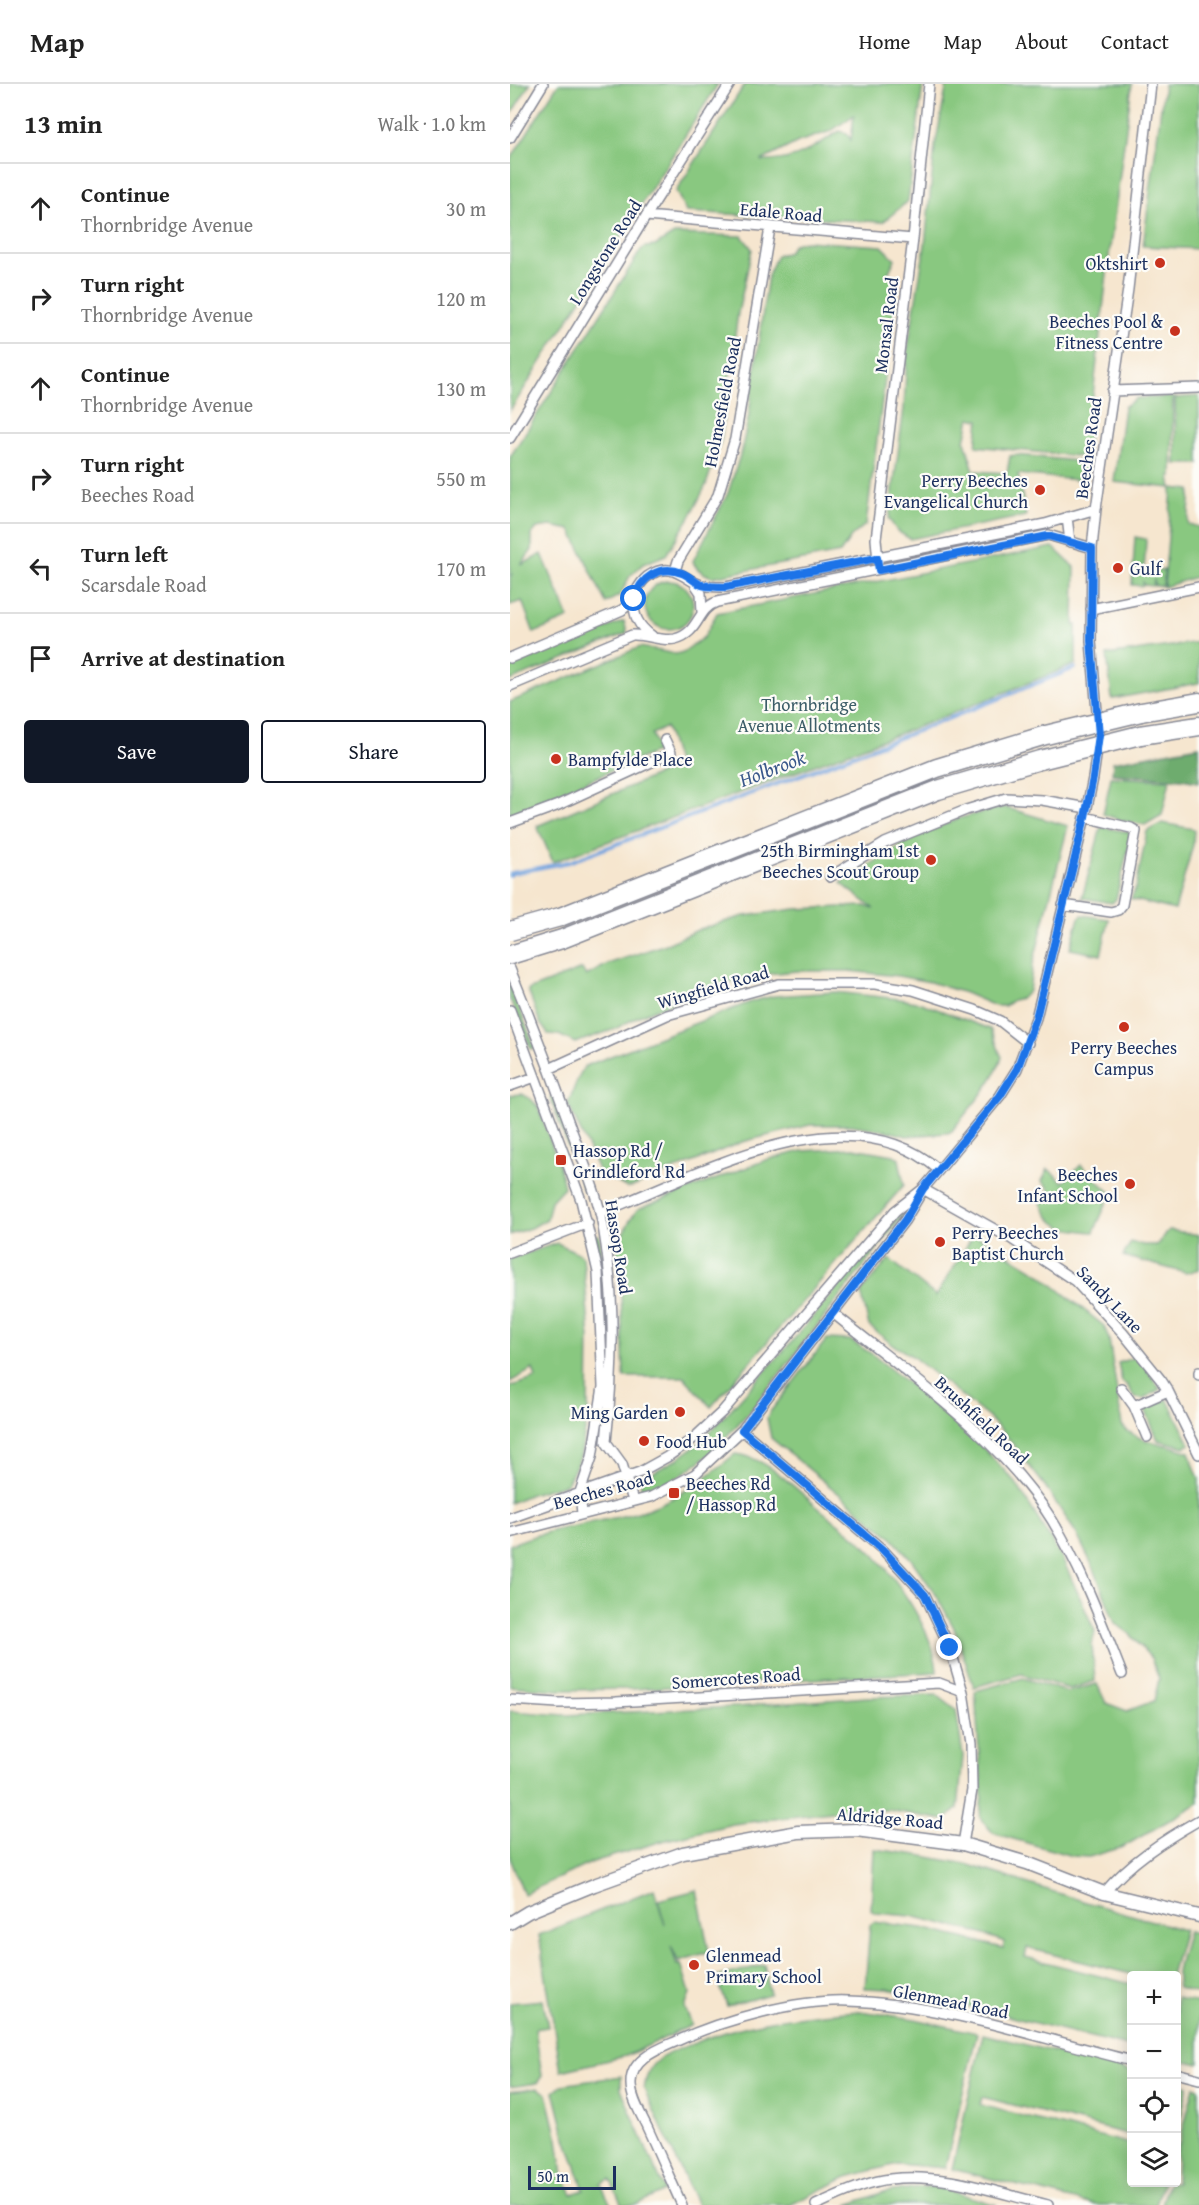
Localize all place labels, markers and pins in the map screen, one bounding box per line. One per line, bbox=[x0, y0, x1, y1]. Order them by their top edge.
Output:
place label: Oktshirt bbox=[1085, 250, 1149, 277]
marker: Oktshirt bbox=[1153, 256, 1167, 270]
place label: Beeches Pool & Fitness Centre bbox=[1049, 308, 1164, 356]
marker: Beeches Pool & Fitness Centre bbox=[1168, 324, 1182, 338]
place label: Perry Beeches Evangelical Church bbox=[884, 467, 1028, 515]
marker: Perry Beeches Evangelical Church bbox=[1033, 483, 1047, 497]
place label: Gulf bbox=[1130, 555, 1163, 582]
marker: Gulf bbox=[1111, 561, 1125, 575]
place label: Bampfylde Place bbox=[568, 746, 693, 773]
marker: Bampfylde Place bbox=[549, 752, 563, 766]
place label: 25th Birmingham 1st Beeches Scout Group bbox=[760, 837, 920, 885]
marker: 25th Birmingham 1st Beeches Scout Group bbox=[924, 853, 938, 867]
marker: Perry Beeches Campus bbox=[1117, 1020, 1131, 1034]
place label: Perry Beeches Campus bbox=[1071, 1034, 1177, 1082]
place label: Hassop Rd / Grindleford Rd bbox=[573, 1137, 685, 1185]
marker: Hassop Rd / Grindleford Rd bbox=[554, 1153, 568, 1167]
place label: Beeches Infant School bbox=[1018, 1161, 1118, 1209]
marker: Beeches Infant School bbox=[1123, 1177, 1137, 1191]
place label: Perry Beeches Baptist Church bbox=[952, 1219, 1064, 1267]
marker: Perry Beeches Baptist Church bbox=[933, 1235, 947, 1249]
place label: Ming Garden bbox=[571, 1399, 668, 1426]
marker: Ming Garden bbox=[673, 1405, 687, 1419]
place label: Food Hub bbox=[656, 1428, 727, 1455]
marker: Food Hub bbox=[637, 1434, 651, 1448]
place label: Beeches Rd / Hassop Rd bbox=[686, 1470, 776, 1518]
marker: Beeches Rd / Hassop Rd bbox=[667, 1486, 681, 1500]
place label: Glenmead Primary School bbox=[706, 1942, 822, 1990]
marker: Glenmead Primary School bbox=[687, 1958, 701, 1972]

